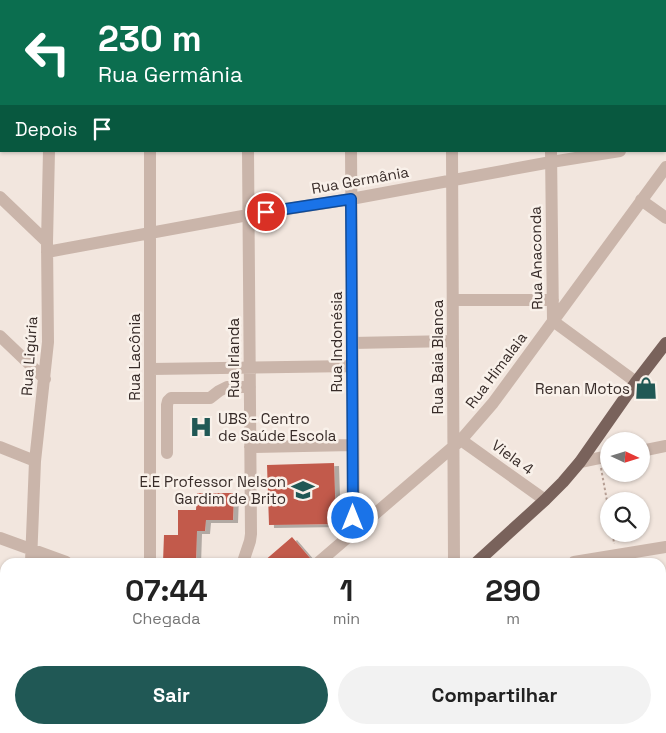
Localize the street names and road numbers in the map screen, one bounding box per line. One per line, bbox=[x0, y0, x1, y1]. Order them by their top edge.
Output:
street label: Rua Germânia bbox=[310, 162, 411, 198]
street label: Rua Anaconda bbox=[526, 206, 546, 310]
street label: Rua Indonésia bbox=[327, 291, 346, 393]
street label: Rua Baia Blanca bbox=[428, 299, 447, 414]
street label: Rua Lacônia bbox=[125, 313, 144, 401]
street label: Rua Ligúria bbox=[17, 315, 41, 396]
street label: Rua Irlanda bbox=[224, 318, 243, 398]
street label: Rua Himalaia bbox=[461, 328, 531, 412]
street label: Viela 4 bbox=[488, 435, 538, 479]

